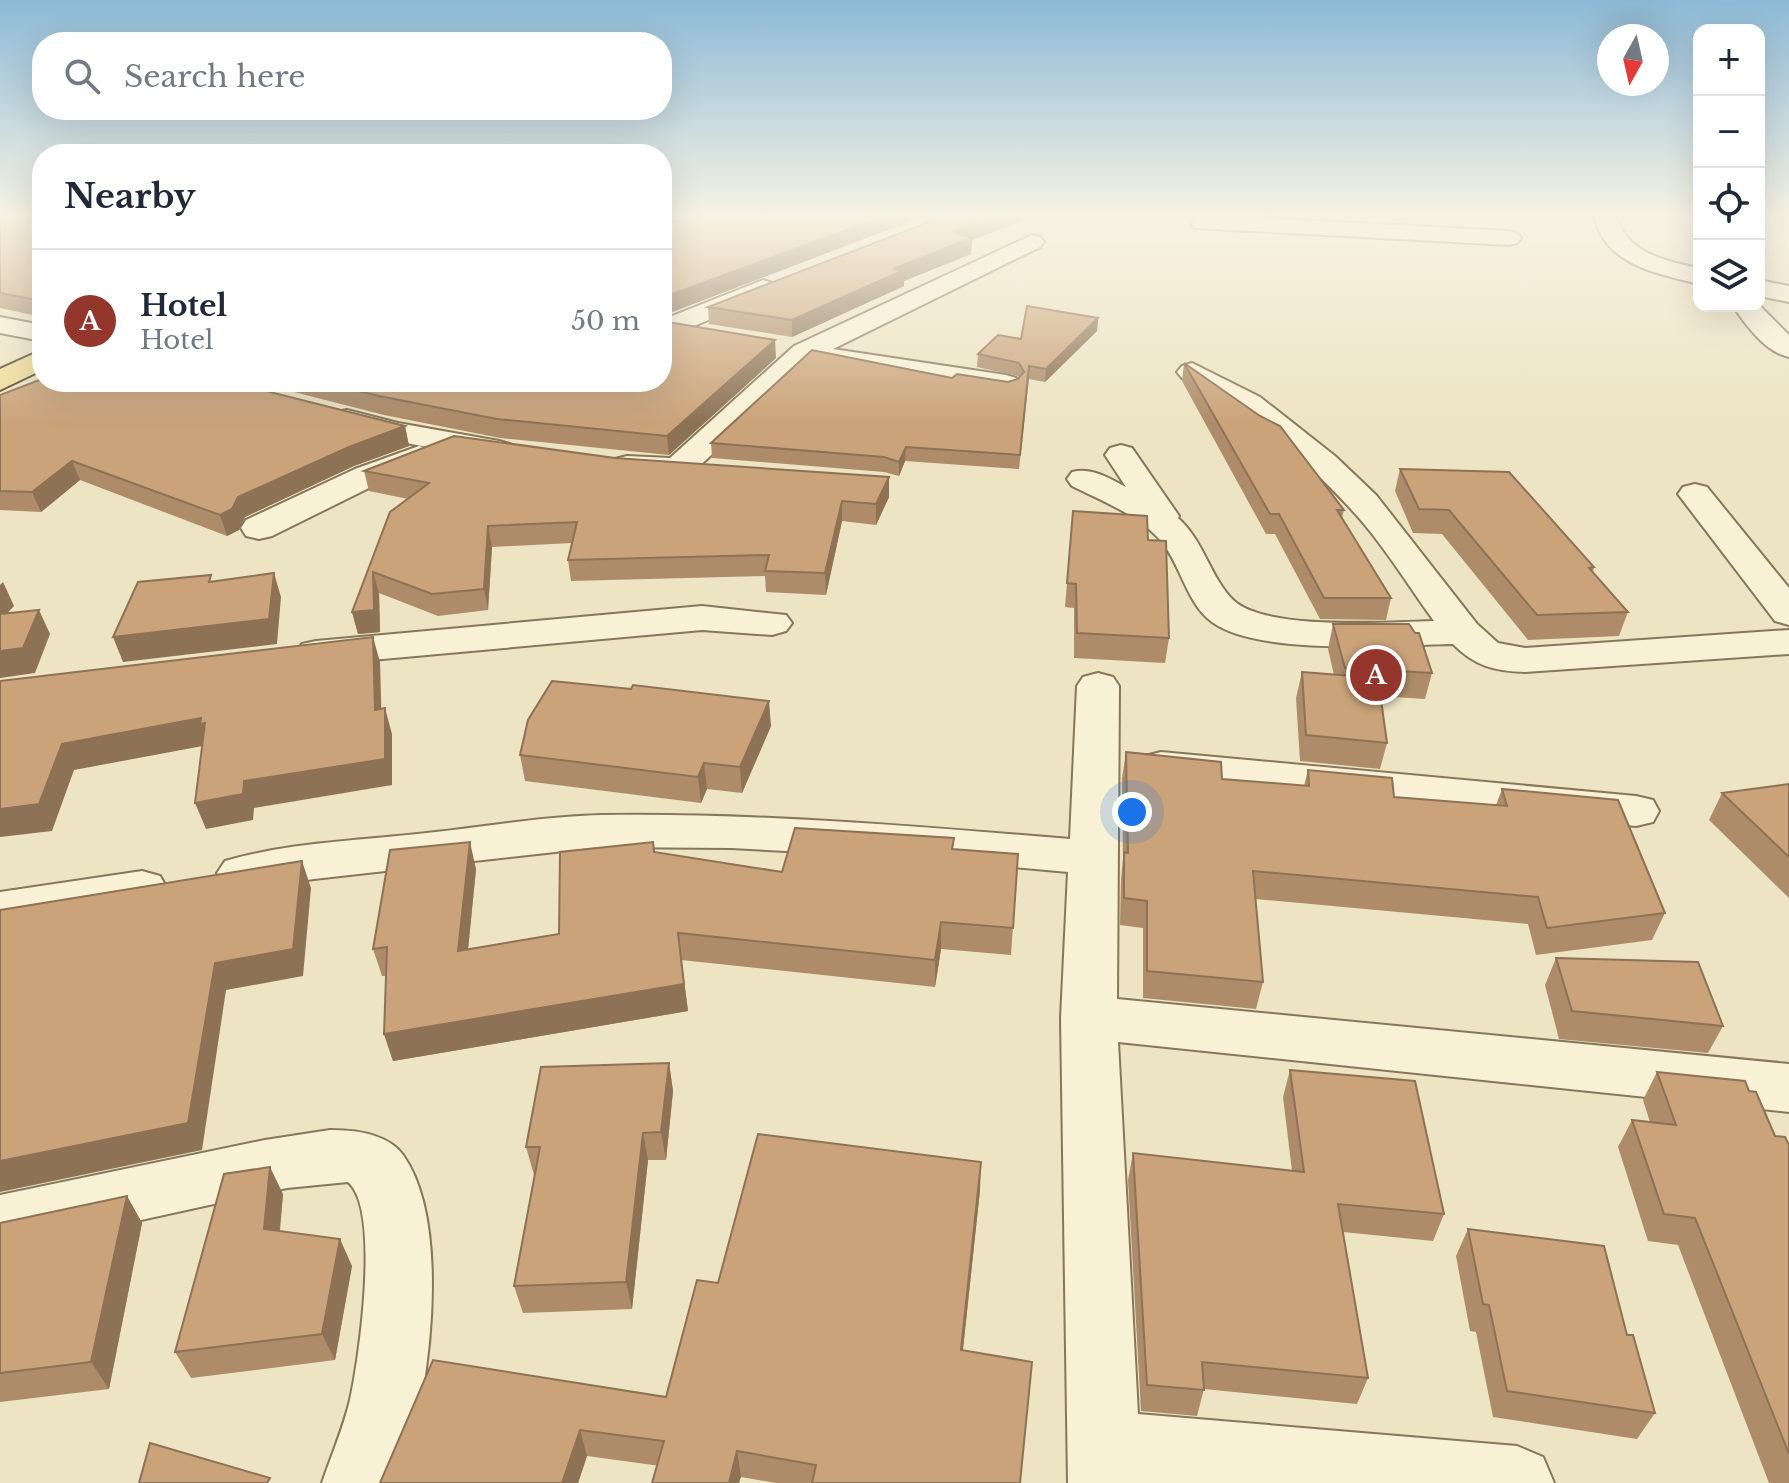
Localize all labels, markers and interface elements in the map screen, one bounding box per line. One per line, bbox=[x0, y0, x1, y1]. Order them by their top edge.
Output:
north arrow bbox=[1597, 24, 1669, 96]
map controls bbox=[1693, 24, 1765, 312]
button: + bbox=[1693, 24, 1765, 96]
search box bbox=[32, 32, 672, 120]
icon: search bbox=[60, 54, 104, 98]
text: Search here bbox=[124, 58, 305, 95]
button: − bbox=[1693, 96, 1765, 168]
button: locate bbox=[1693, 168, 1765, 240]
text: Nearby bbox=[64, 175, 196, 217]
button: layers bbox=[1693, 240, 1765, 312]
text: Hotel bbox=[140, 287, 227, 324]
text: A bbox=[79, 305, 101, 337]
text: 50 m bbox=[571, 305, 640, 337]
text: Hotel bbox=[140, 324, 214, 356]
pin: A bbox=[1350, 645, 1402, 705]
your location bbox=[1112, 792, 1152, 832]

